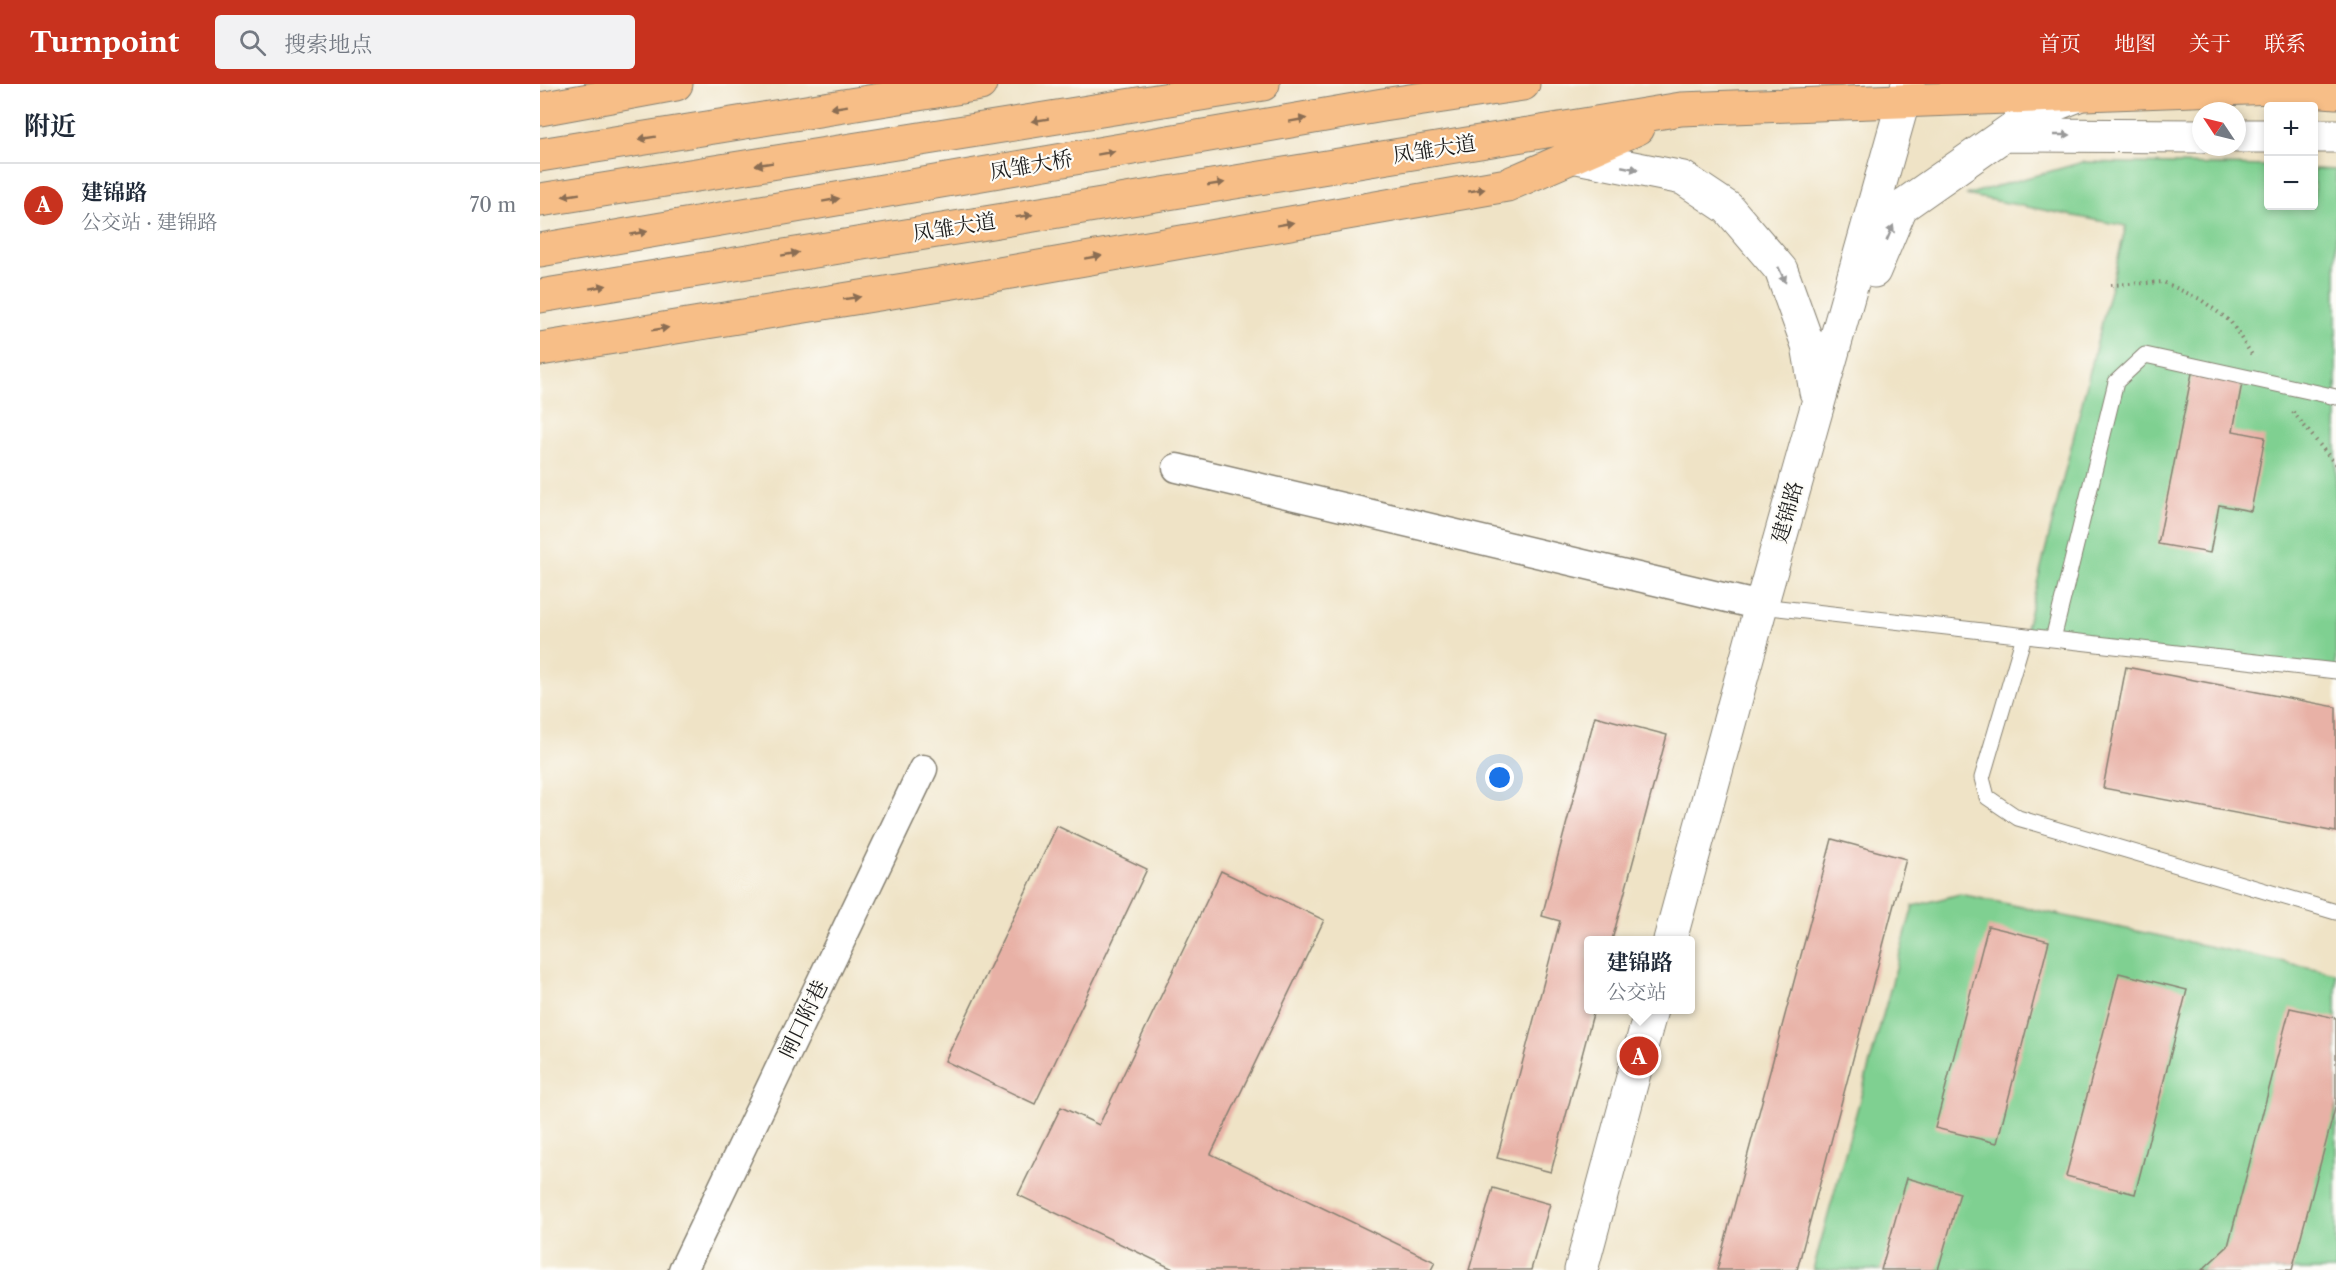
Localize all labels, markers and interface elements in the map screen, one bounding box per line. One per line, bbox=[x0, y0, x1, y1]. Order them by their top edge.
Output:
search box bbox=[215, 15, 635, 69]
text: Turnpoint bbox=[30, 25, 179, 59]
icon: search bbox=[236, 26, 269, 59]
text: 搜索地点 bbox=[284, 31, 372, 58]
text: 首页 bbox=[2039, 31, 2081, 56]
text: 地图 bbox=[2114, 31, 2156, 56]
text: 关于 bbox=[2189, 31, 2231, 56]
text: 联系 bbox=[2264, 31, 2306, 56]
one-way arrow bbox=[830, 102, 849, 111]
north arrow bbox=[2192, 102, 2246, 156]
map controls bbox=[2264, 102, 2318, 210]
button: + bbox=[2264, 102, 2318, 156]
text: 附近 bbox=[24, 110, 76, 142]
one-way arrow bbox=[1289, 115, 1308, 124]
one-way arrow bbox=[1030, 116, 1049, 125]
street label: 凤雏大道 bbox=[1391, 130, 1477, 168]
one-way arrow bbox=[2053, 130, 2072, 140]
one-way arrow bbox=[637, 133, 656, 142]
street label: 凤雏大桥 bbox=[987, 145, 1075, 185]
one-way arrow bbox=[1097, 148, 1116, 157]
button: − bbox=[2264, 156, 2318, 210]
one-way arrow bbox=[754, 160, 773, 169]
one-way arrow bbox=[1620, 164, 1639, 173]
text: 建锦路 bbox=[81, 179, 147, 206]
one-way arrow bbox=[1207, 180, 1226, 189]
one-way arrow bbox=[1468, 185, 1487, 194]
one-way arrow bbox=[562, 191, 581, 200]
text: A bbox=[36, 193, 51, 217]
text: 70 m bbox=[470, 193, 516, 217]
one-way arrow bbox=[822, 195, 841, 204]
street label: 凤雏大道 bbox=[911, 208, 997, 246]
text: 公交站 · 建锦路 bbox=[81, 210, 217, 234]
one-way arrow bbox=[1014, 211, 1033, 220]
one-way arrow bbox=[1276, 219, 1295, 228]
one-way arrow bbox=[1885, 223, 1895, 241]
one-way arrow bbox=[630, 228, 649, 237]
one-way arrow bbox=[781, 249, 800, 258]
one-way arrow bbox=[1084, 253, 1103, 262]
one-way arrow bbox=[1777, 267, 1786, 284]
one-way arrow bbox=[588, 282, 607, 291]
one-way arrow bbox=[843, 293, 862, 302]
one-way arrow bbox=[651, 325, 670, 334]
street label: 建锦路 bbox=[1766, 478, 1808, 546]
your location bbox=[1485, 763, 1514, 792]
popup bbox=[1584, 936, 1695, 1014]
text: 建锦路 bbox=[1606, 949, 1673, 976]
street label: 闸口附巷 bbox=[773, 976, 833, 1062]
text: 公交站 bbox=[1606, 980, 1666, 1004]
pin: A bbox=[1620, 1034, 1658, 1078]

